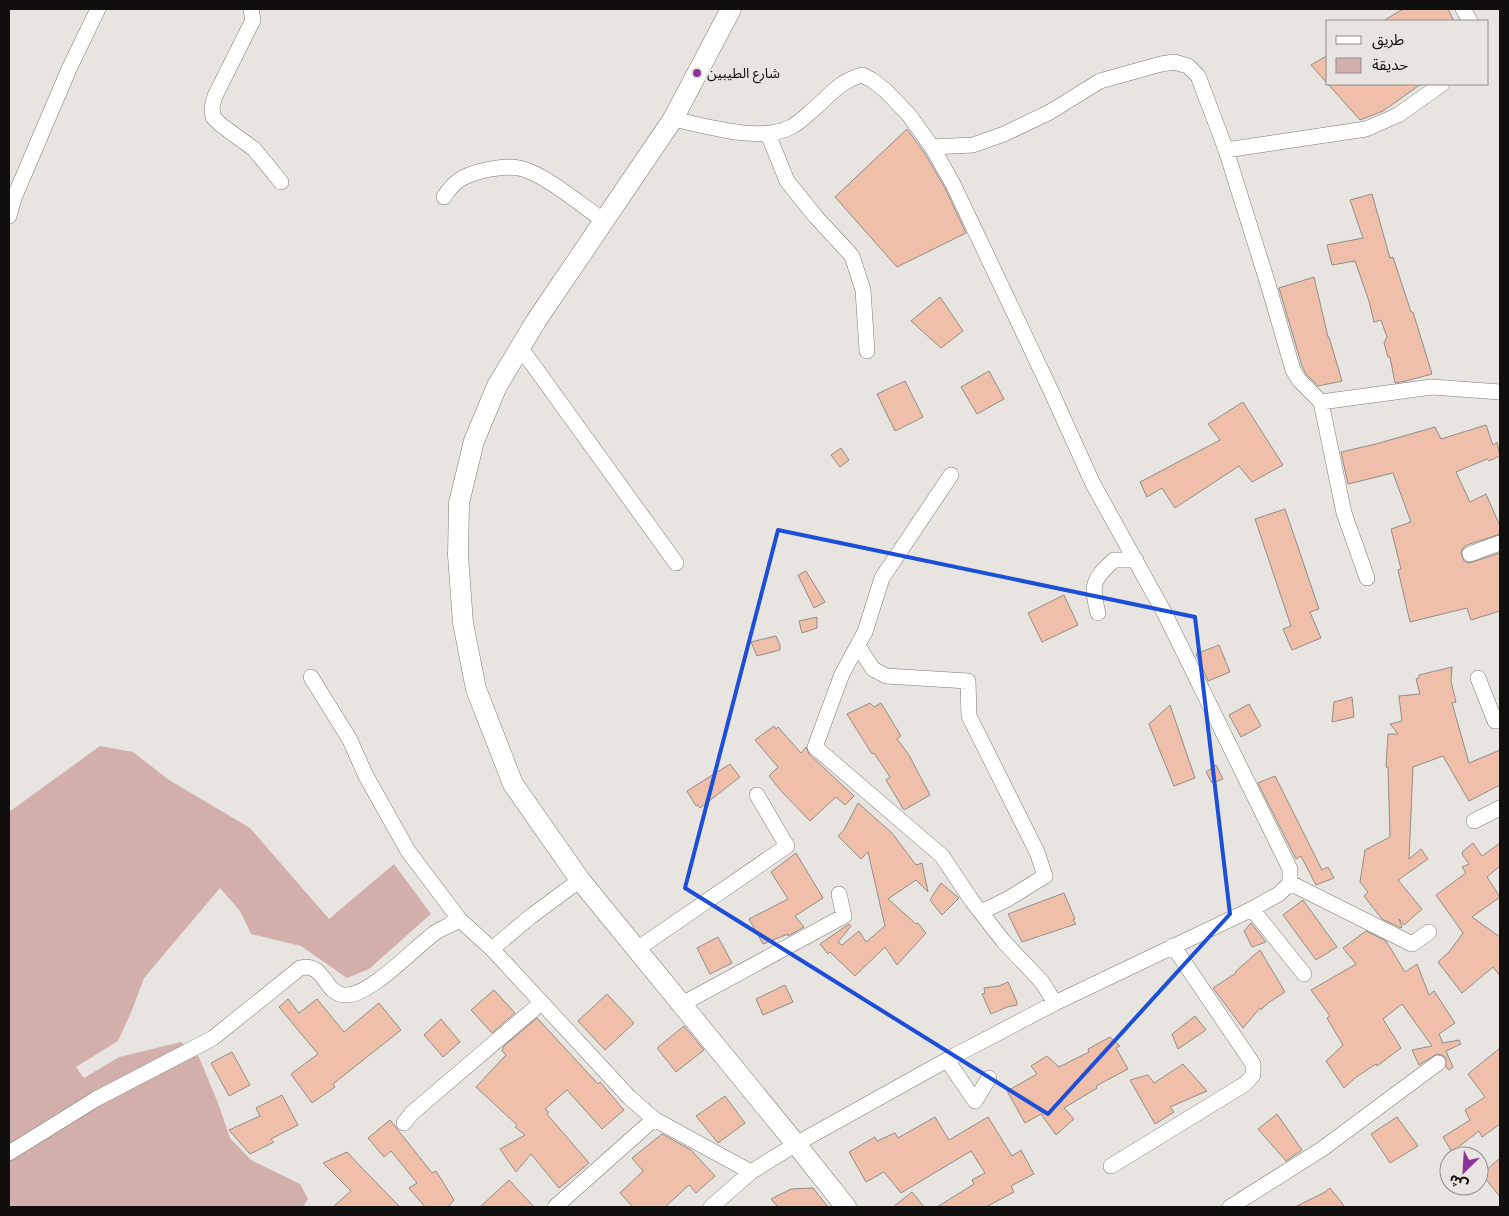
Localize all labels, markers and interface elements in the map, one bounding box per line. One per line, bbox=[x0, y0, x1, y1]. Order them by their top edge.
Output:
legend bbox=[1326, 20, 1489, 85]
text: طريق bbox=[1372, 30, 1404, 50]
text: حديقة bbox=[1372, 55, 1408, 74]
place label: شارع الطيبين bbox=[707, 64, 780, 84]
marker: شارع الطيبين bbox=[691, 67, 703, 79]
north arrow bbox=[1439, 1146, 1489, 1196]
text: ش bbox=[1446, 1171, 1471, 1195]

